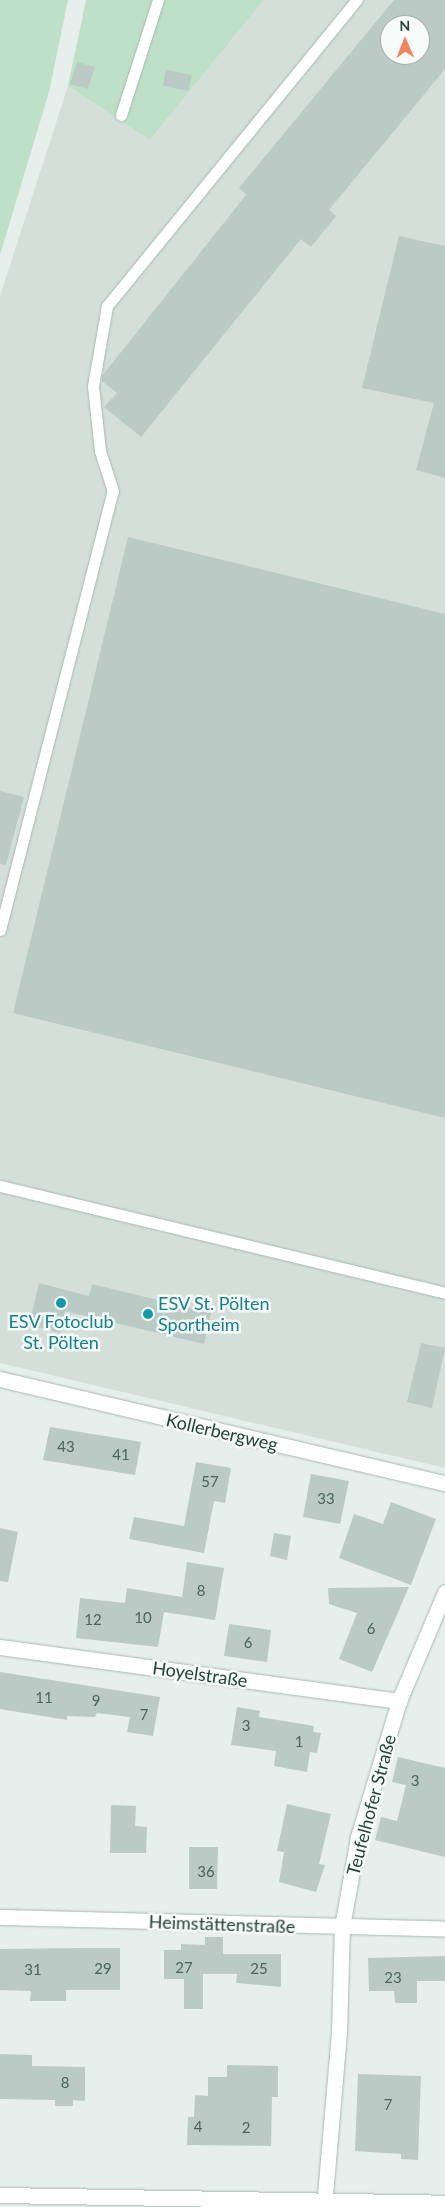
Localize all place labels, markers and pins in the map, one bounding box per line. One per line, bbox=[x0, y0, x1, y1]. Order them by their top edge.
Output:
place label: ESV St. Pölten Sportheim bbox=[158, 1293, 270, 1336]
marker: ESV Fotoclub St. Pölten bbox=[55, 1297, 67, 1309]
marker: ESV St. Pölten Sportheim bbox=[142, 1308, 154, 1320]
place label: ESV Fotoclub St. Pölten bbox=[8, 1311, 114, 1354]

